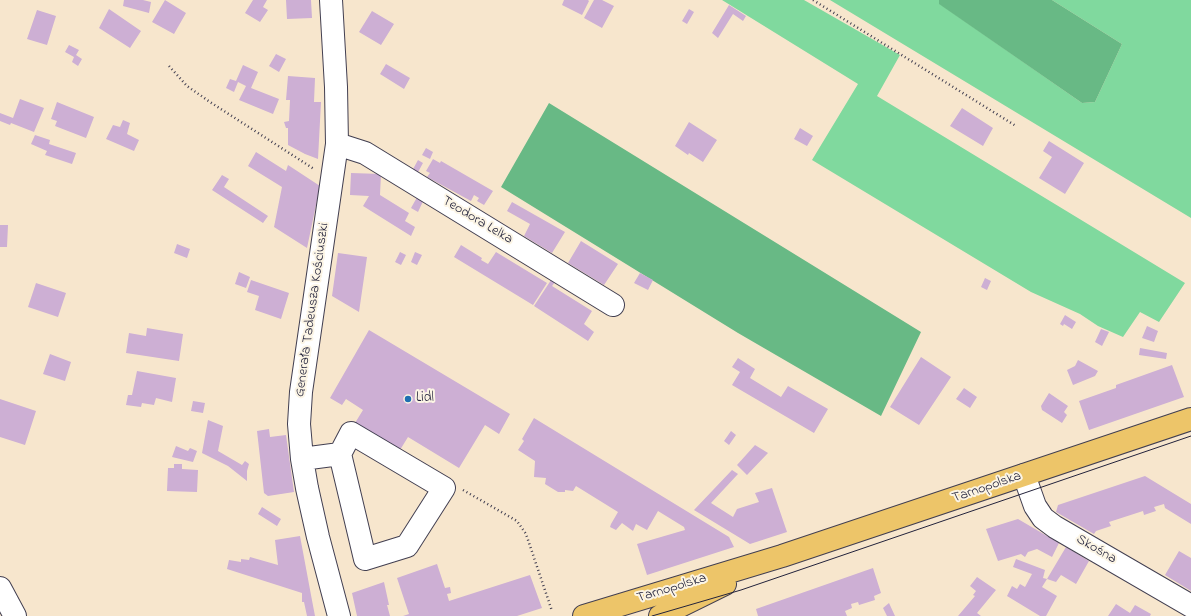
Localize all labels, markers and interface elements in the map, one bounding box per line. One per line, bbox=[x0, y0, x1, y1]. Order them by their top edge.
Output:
street label: Teodora Lelka bbox=[439, 193, 515, 249]
street label: Generała Tadeusza Kościuszki bbox=[292, 222, 334, 398]
place label: Lidl bbox=[416, 391, 434, 407]
marker: Lidl bbox=[403, 394, 413, 404]
street label: Tarnopolska bbox=[950, 468, 1024, 508]
street label: Skośna bbox=[1073, 532, 1119, 568]
street label: Tarnopolska bbox=[635, 570, 709, 608]

